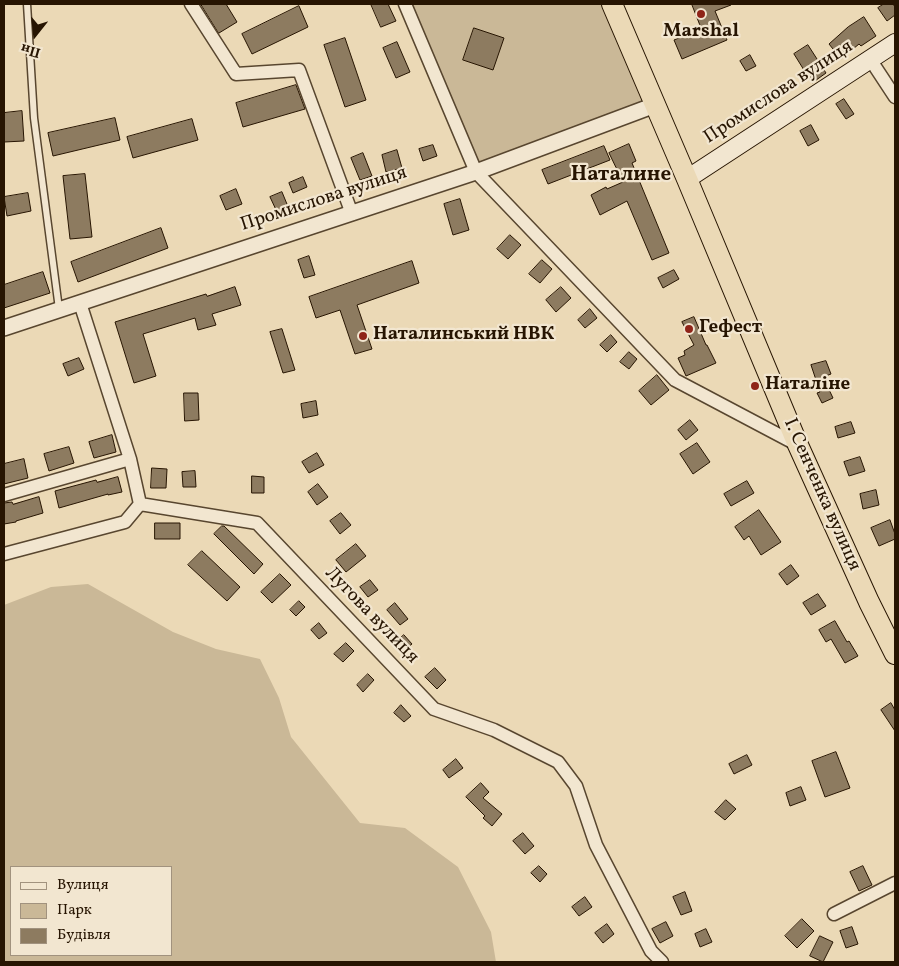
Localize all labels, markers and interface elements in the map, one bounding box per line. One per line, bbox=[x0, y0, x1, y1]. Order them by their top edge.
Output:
marker: Marshal bbox=[695, 8, 707, 20]
north arrow bbox=[10, 10, 60, 60]
place label: Marshal bbox=[663, 22, 739, 44]
street label: Промислова вулиця bbox=[700, 36, 858, 150]
text: Пн bbox=[19, 38, 43, 62]
street label: Промислова вулиця bbox=[238, 162, 410, 238]
district label: Наталине bbox=[571, 163, 671, 189]
place label: Гефест bbox=[699, 318, 762, 340]
marker: Гефест bbox=[683, 323, 695, 335]
place label: Наталинський НВК bbox=[373, 325, 554, 347]
marker: Наталинський НВК bbox=[357, 330, 369, 342]
place label: Наталіне bbox=[765, 375, 850, 397]
marker: Наталіне bbox=[749, 380, 761, 392]
street label: І. Сенченка вулиця bbox=[777, 415, 865, 575]
street label: Лугова вулиця bbox=[319, 563, 423, 669]
legend bbox=[10, 866, 172, 956]
text: Вулиця bbox=[57, 875, 108, 896]
text: Парк bbox=[57, 900, 92, 921]
text: Будівля bbox=[57, 925, 111, 946]

